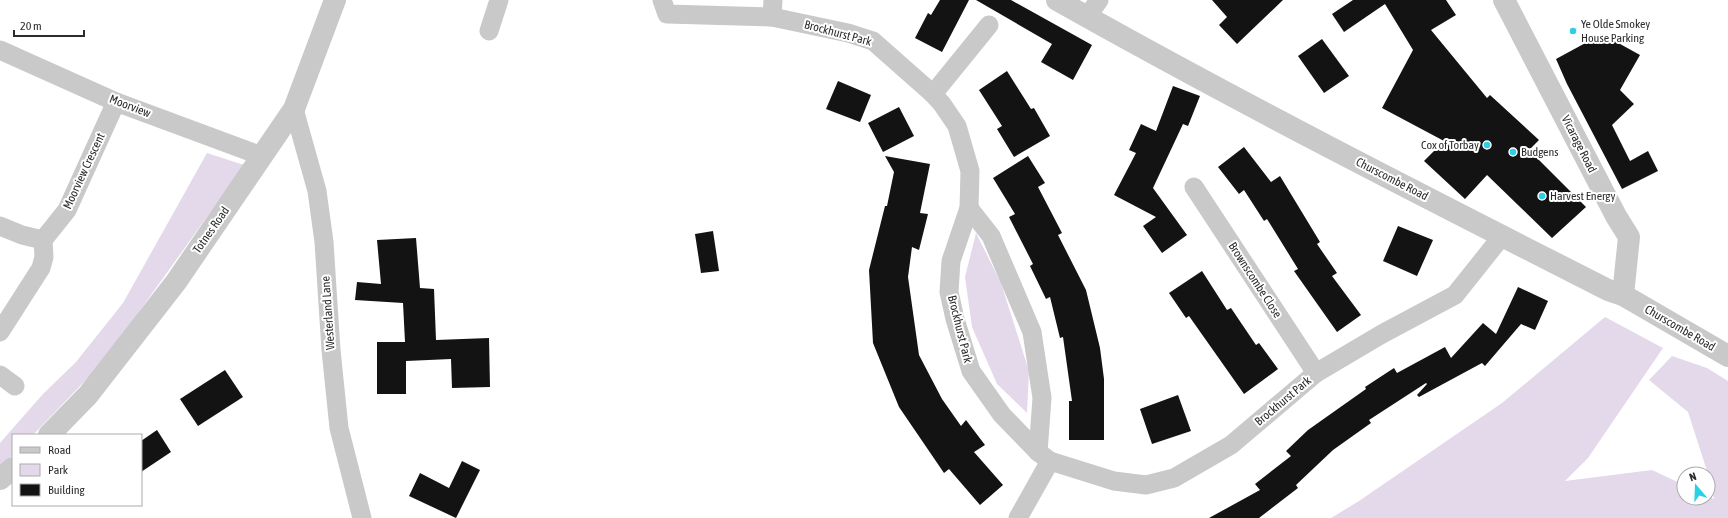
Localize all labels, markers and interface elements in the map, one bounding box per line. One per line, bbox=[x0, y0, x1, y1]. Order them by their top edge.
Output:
scale bar bbox=[14, 12, 84, 38]
street label: Brockhurst Park bbox=[803, 17, 874, 49]
place label: Ye Olde Smokey House Parking bbox=[1581, 17, 1650, 45]
text: 20 m bbox=[20, 19, 42, 33]
marker: Ye Olde Smokey House Parking bbox=[1568, 26, 1578, 36]
street label: Moorview bbox=[107, 92, 153, 120]
street label: Vicarage Road bbox=[1559, 113, 1599, 175]
street label: Moorview Crescent bbox=[60, 130, 108, 211]
place label: Cox of Torbay bbox=[1421, 138, 1479, 152]
marker: Cox of Torbay bbox=[1482, 140, 1492, 150]
place label: Budgens bbox=[1521, 145, 1559, 159]
marker: Budgens bbox=[1508, 147, 1518, 157]
street label: Churscombe Road bbox=[1354, 155, 1430, 203]
place label: Harvest Energy bbox=[1550, 189, 1615, 203]
marker: Harvest Energy bbox=[1537, 191, 1547, 201]
street label: Totnes Road bbox=[190, 204, 232, 256]
street label: Brownscombe Close bbox=[1225, 240, 1285, 320]
street label: Westerland Lane bbox=[318, 276, 338, 350]
street label: Brockhurst Park bbox=[945, 294, 975, 365]
street label: Churscombe Road bbox=[1642, 302, 1718, 354]
street label: Brockhurst Park bbox=[1252, 373, 1315, 429]
legend bbox=[12, 434, 142, 506]
text: Road bbox=[48, 443, 71, 457]
text: Park bbox=[48, 463, 69, 477]
north arrow bbox=[1676, 466, 1716, 506]
text: N bbox=[1688, 470, 1698, 483]
text: Building bbox=[48, 483, 86, 497]

